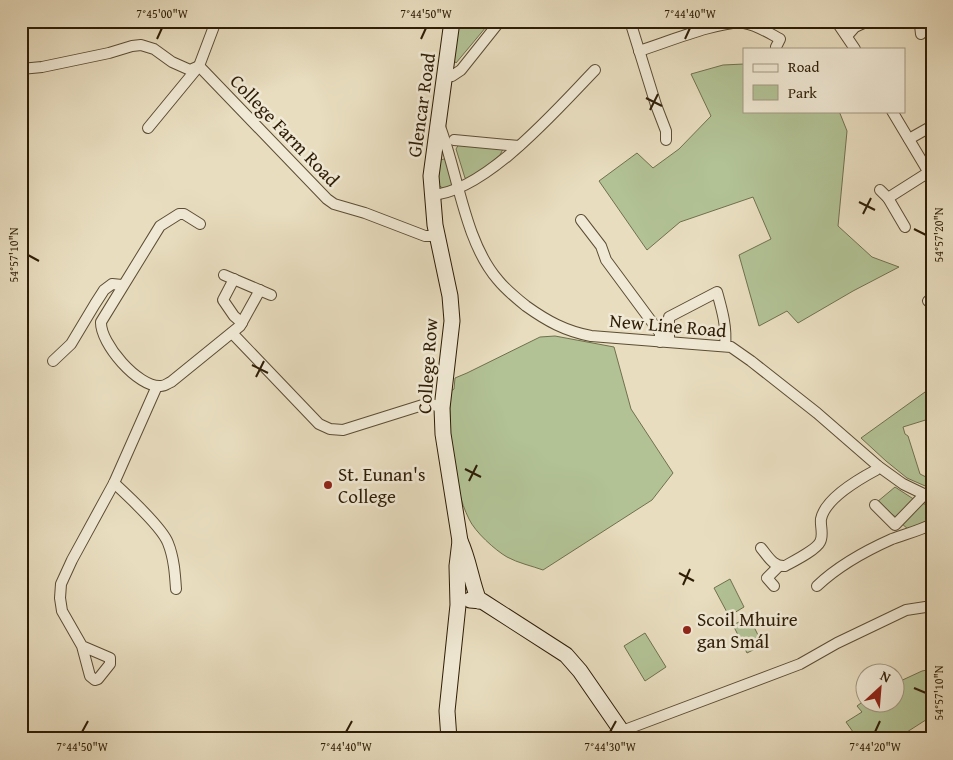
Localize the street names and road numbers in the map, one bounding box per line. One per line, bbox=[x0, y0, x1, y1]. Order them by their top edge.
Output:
street label: Glencar Road bbox=[400, 50, 442, 159]
street label: College Farm Road bbox=[224, 67, 347, 193]
street label: New Line Road bbox=[608, 306, 728, 344]
street label: College Row bbox=[410, 317, 444, 415]

